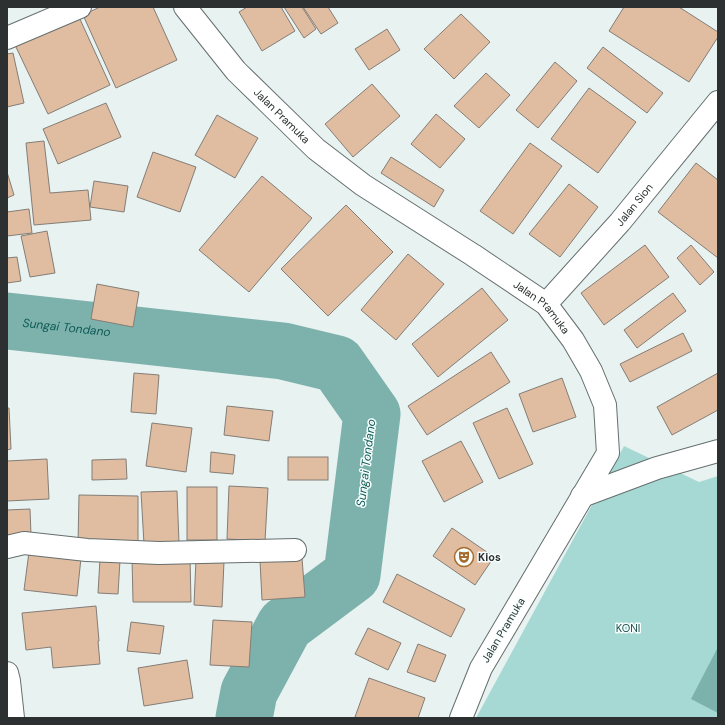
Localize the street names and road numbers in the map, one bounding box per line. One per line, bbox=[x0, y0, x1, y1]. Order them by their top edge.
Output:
street label: Jalan Pramuka bbox=[251, 85, 313, 146]
street label: Jalan Sion bbox=[613, 180, 656, 229]
street label: Jalan Pramuka bbox=[511, 277, 573, 337]
street label: Jalan Pramuka bbox=[478, 595, 528, 665]

